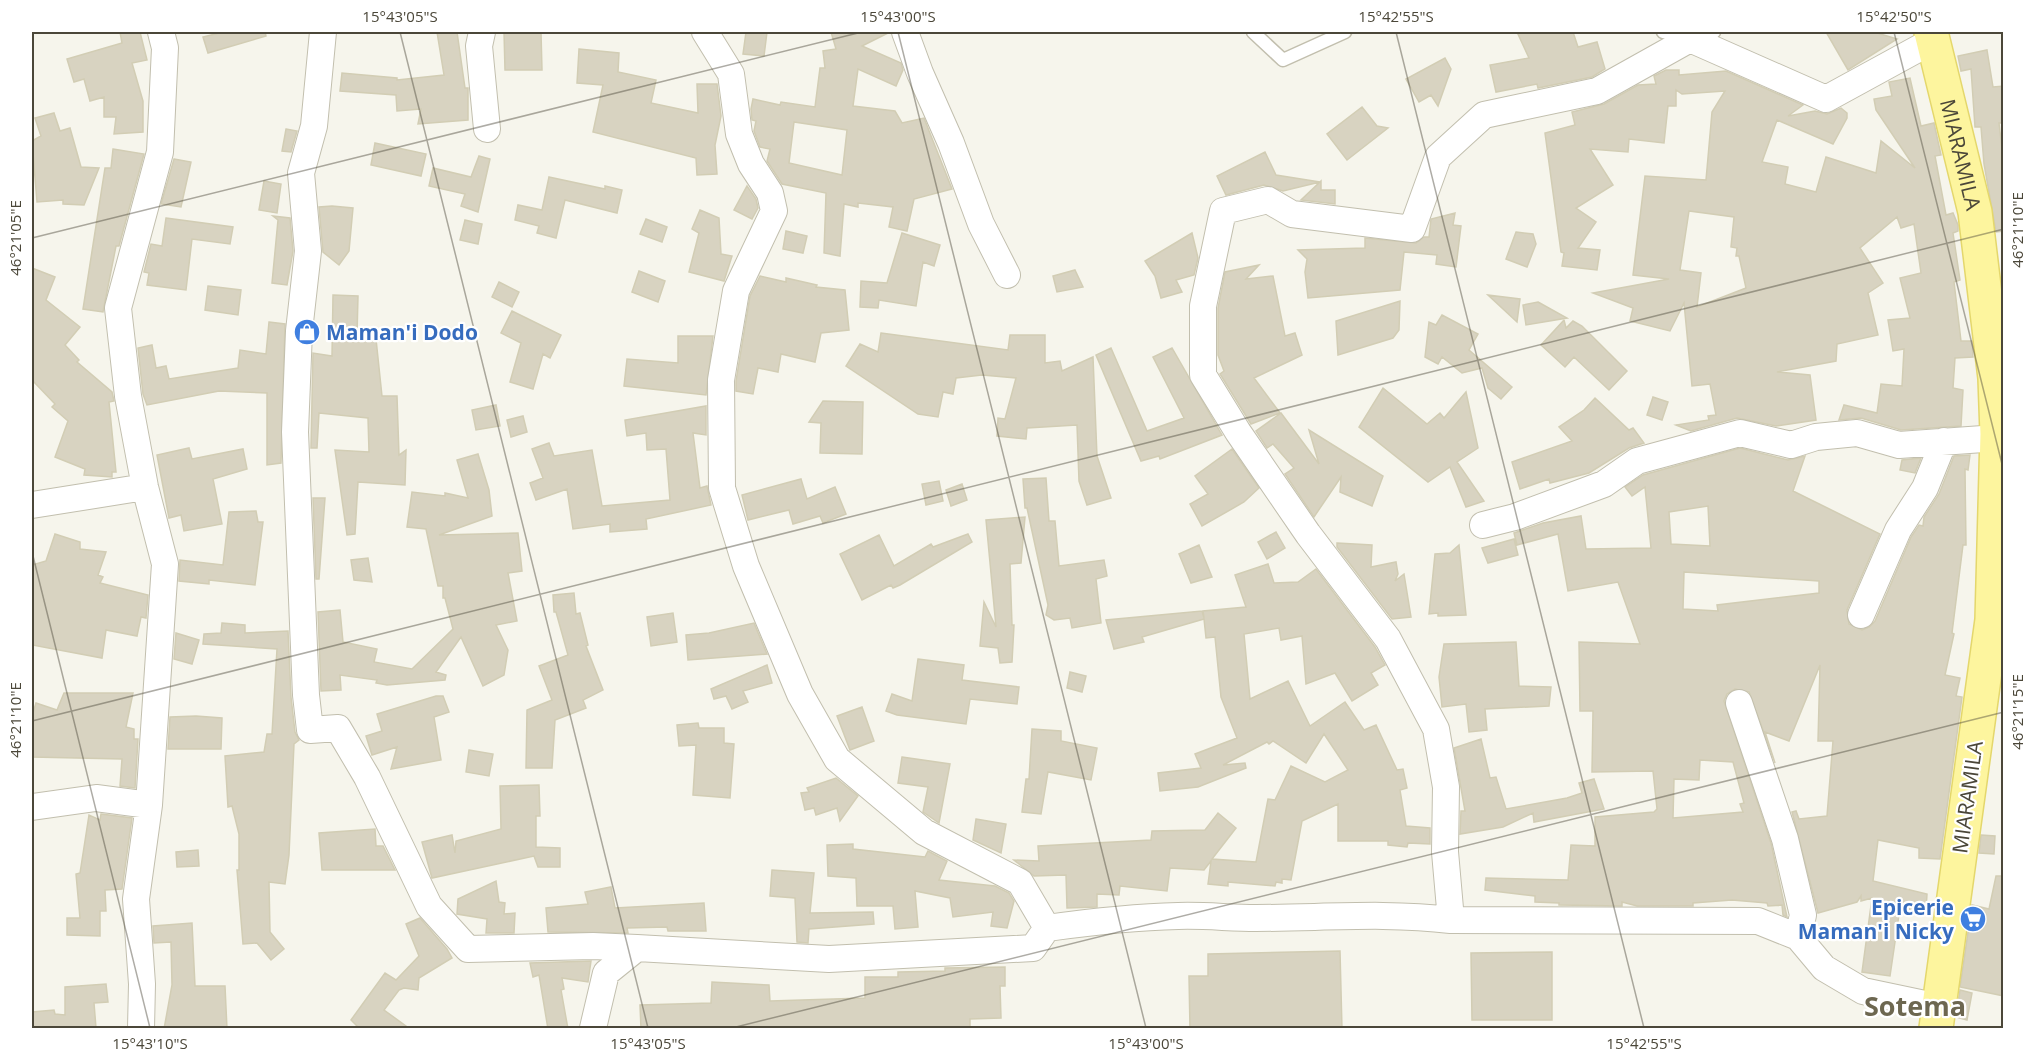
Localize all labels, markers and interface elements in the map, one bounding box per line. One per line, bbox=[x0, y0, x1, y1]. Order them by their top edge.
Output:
text: 15°43'05"S bbox=[362, 6, 438, 26]
text: 15°43'00"S bbox=[860, 6, 936, 26]
text: 15°42'55"S bbox=[1358, 6, 1434, 26]
text: 15°42'50"S bbox=[1856, 6, 1932, 26]
street label: MIARAMILA bbox=[1934, 96, 1988, 213]
text: 46°21'10"E bbox=[2007, 192, 2027, 268]
text: 46°21'05"E bbox=[5, 200, 25, 276]
shop icon: Maman'i Dodo bbox=[292, 317, 322, 347]
place label: Maman'i Dodo bbox=[326, 318, 478, 346]
text: 46°21'15"E bbox=[2007, 674, 2027, 750]
text: 46°21'10"E bbox=[5, 682, 25, 758]
street label: MIARAMILA bbox=[1945, 738, 1989, 855]
place label: Epicerie Maman'i Nicky bbox=[1798, 893, 1954, 945]
supermarket icon: Epicerie Maman'i Nicky bbox=[1958, 904, 1988, 934]
district label: Sotema bbox=[1864, 987, 1966, 1024]
text: 15°43'10"S bbox=[112, 1033, 188, 1053]
text: 15°43'05"S bbox=[610, 1033, 686, 1053]
text: 15°43'00"S bbox=[1108, 1033, 1184, 1053]
text: 15°42'55"S bbox=[1606, 1033, 1682, 1053]

